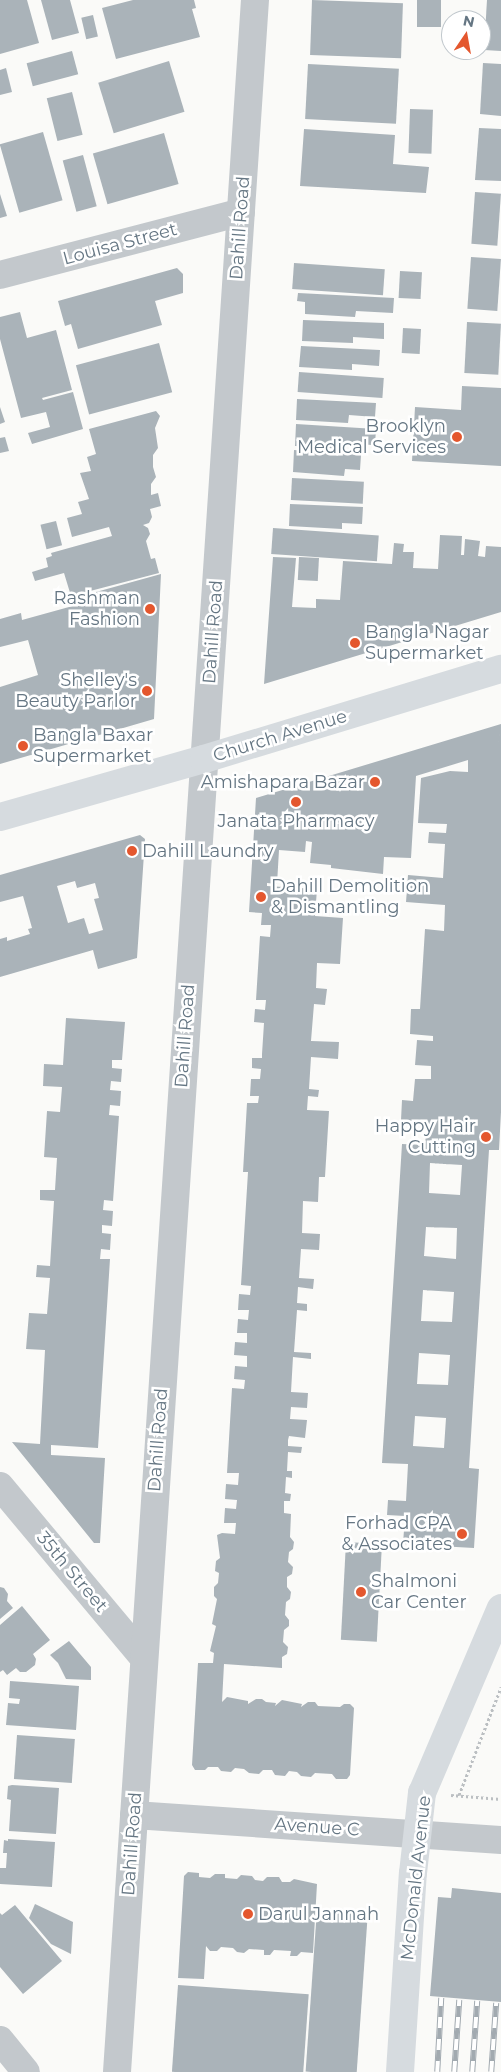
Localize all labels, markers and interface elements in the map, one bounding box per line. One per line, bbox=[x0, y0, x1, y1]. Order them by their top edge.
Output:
north arrow bbox=[441, 10, 491, 60]
text: N bbox=[462, 11, 476, 31]
street label: Dahill Road bbox=[226, 175, 254, 281]
street label: Louisa Street bbox=[61, 218, 179, 270]
place label: Brooklyn Medical Services bbox=[297, 416, 446, 458]
marker: Brooklyn Medical Services bbox=[450, 430, 464, 444]
street label: Dahill Road bbox=[199, 579, 227, 685]
place label: Rashman Fashion bbox=[54, 588, 140, 630]
marker: Rashman Fashion bbox=[144, 603, 156, 615]
place label: Bangla Nagar Supermarket bbox=[365, 622, 489, 664]
marker: Bangla Nagar Supermarket bbox=[349, 637, 361, 649]
place label: Shelley's Beauty Parlor bbox=[15, 670, 137, 712]
marker: Shelley's Beauty Parlor bbox=[141, 685, 153, 697]
street label: Church Avenue bbox=[210, 705, 350, 767]
place label: Bangla Baxar Supermarket bbox=[33, 725, 153, 768]
marker: Bangla Baxar Supermarket bbox=[17, 740, 29, 752]
place label: Amishapara Bazar bbox=[201, 771, 365, 793]
marker: Amishapara Bazar bbox=[369, 776, 381, 788]
marker: Janata Pharmacy bbox=[290, 796, 302, 808]
place label: Janata Pharmacy bbox=[217, 810, 375, 832]
place label: Dahill Laundry bbox=[142, 840, 273, 862]
marker: Dahill Laundry bbox=[126, 845, 138, 857]
place label: Dahill Demolition & Dismantling bbox=[271, 876, 429, 919]
marker: Dahill Demolition & Dismantling bbox=[255, 891, 267, 903]
street label: Dahill Road bbox=[171, 983, 199, 1089]
place label: Happy Hair Cutting bbox=[375, 1116, 476, 1158]
marker: Happy Hair Cutting bbox=[480, 1131, 492, 1143]
street label: Dahill Road bbox=[144, 1387, 172, 1493]
place label: Forhad CPA & Associates bbox=[341, 1513, 452, 1556]
street label: 35th Street bbox=[32, 1527, 112, 1617]
marker: Forhad CPA & Associates bbox=[456, 1528, 468, 1540]
place label: Shalmoni Car Center bbox=[371, 1571, 467, 1614]
marker: Shalmoni Car Center bbox=[355, 1586, 367, 1598]
street label: Dahill Road bbox=[118, 1791, 146, 1897]
street label: McDonald Avenue bbox=[397, 1794, 435, 1962]
street label: Avenue C bbox=[274, 1813, 360, 1841]
place label: Darul Jannah bbox=[258, 1903, 379, 1925]
marker: Darul Jannah bbox=[242, 1908, 254, 1920]

